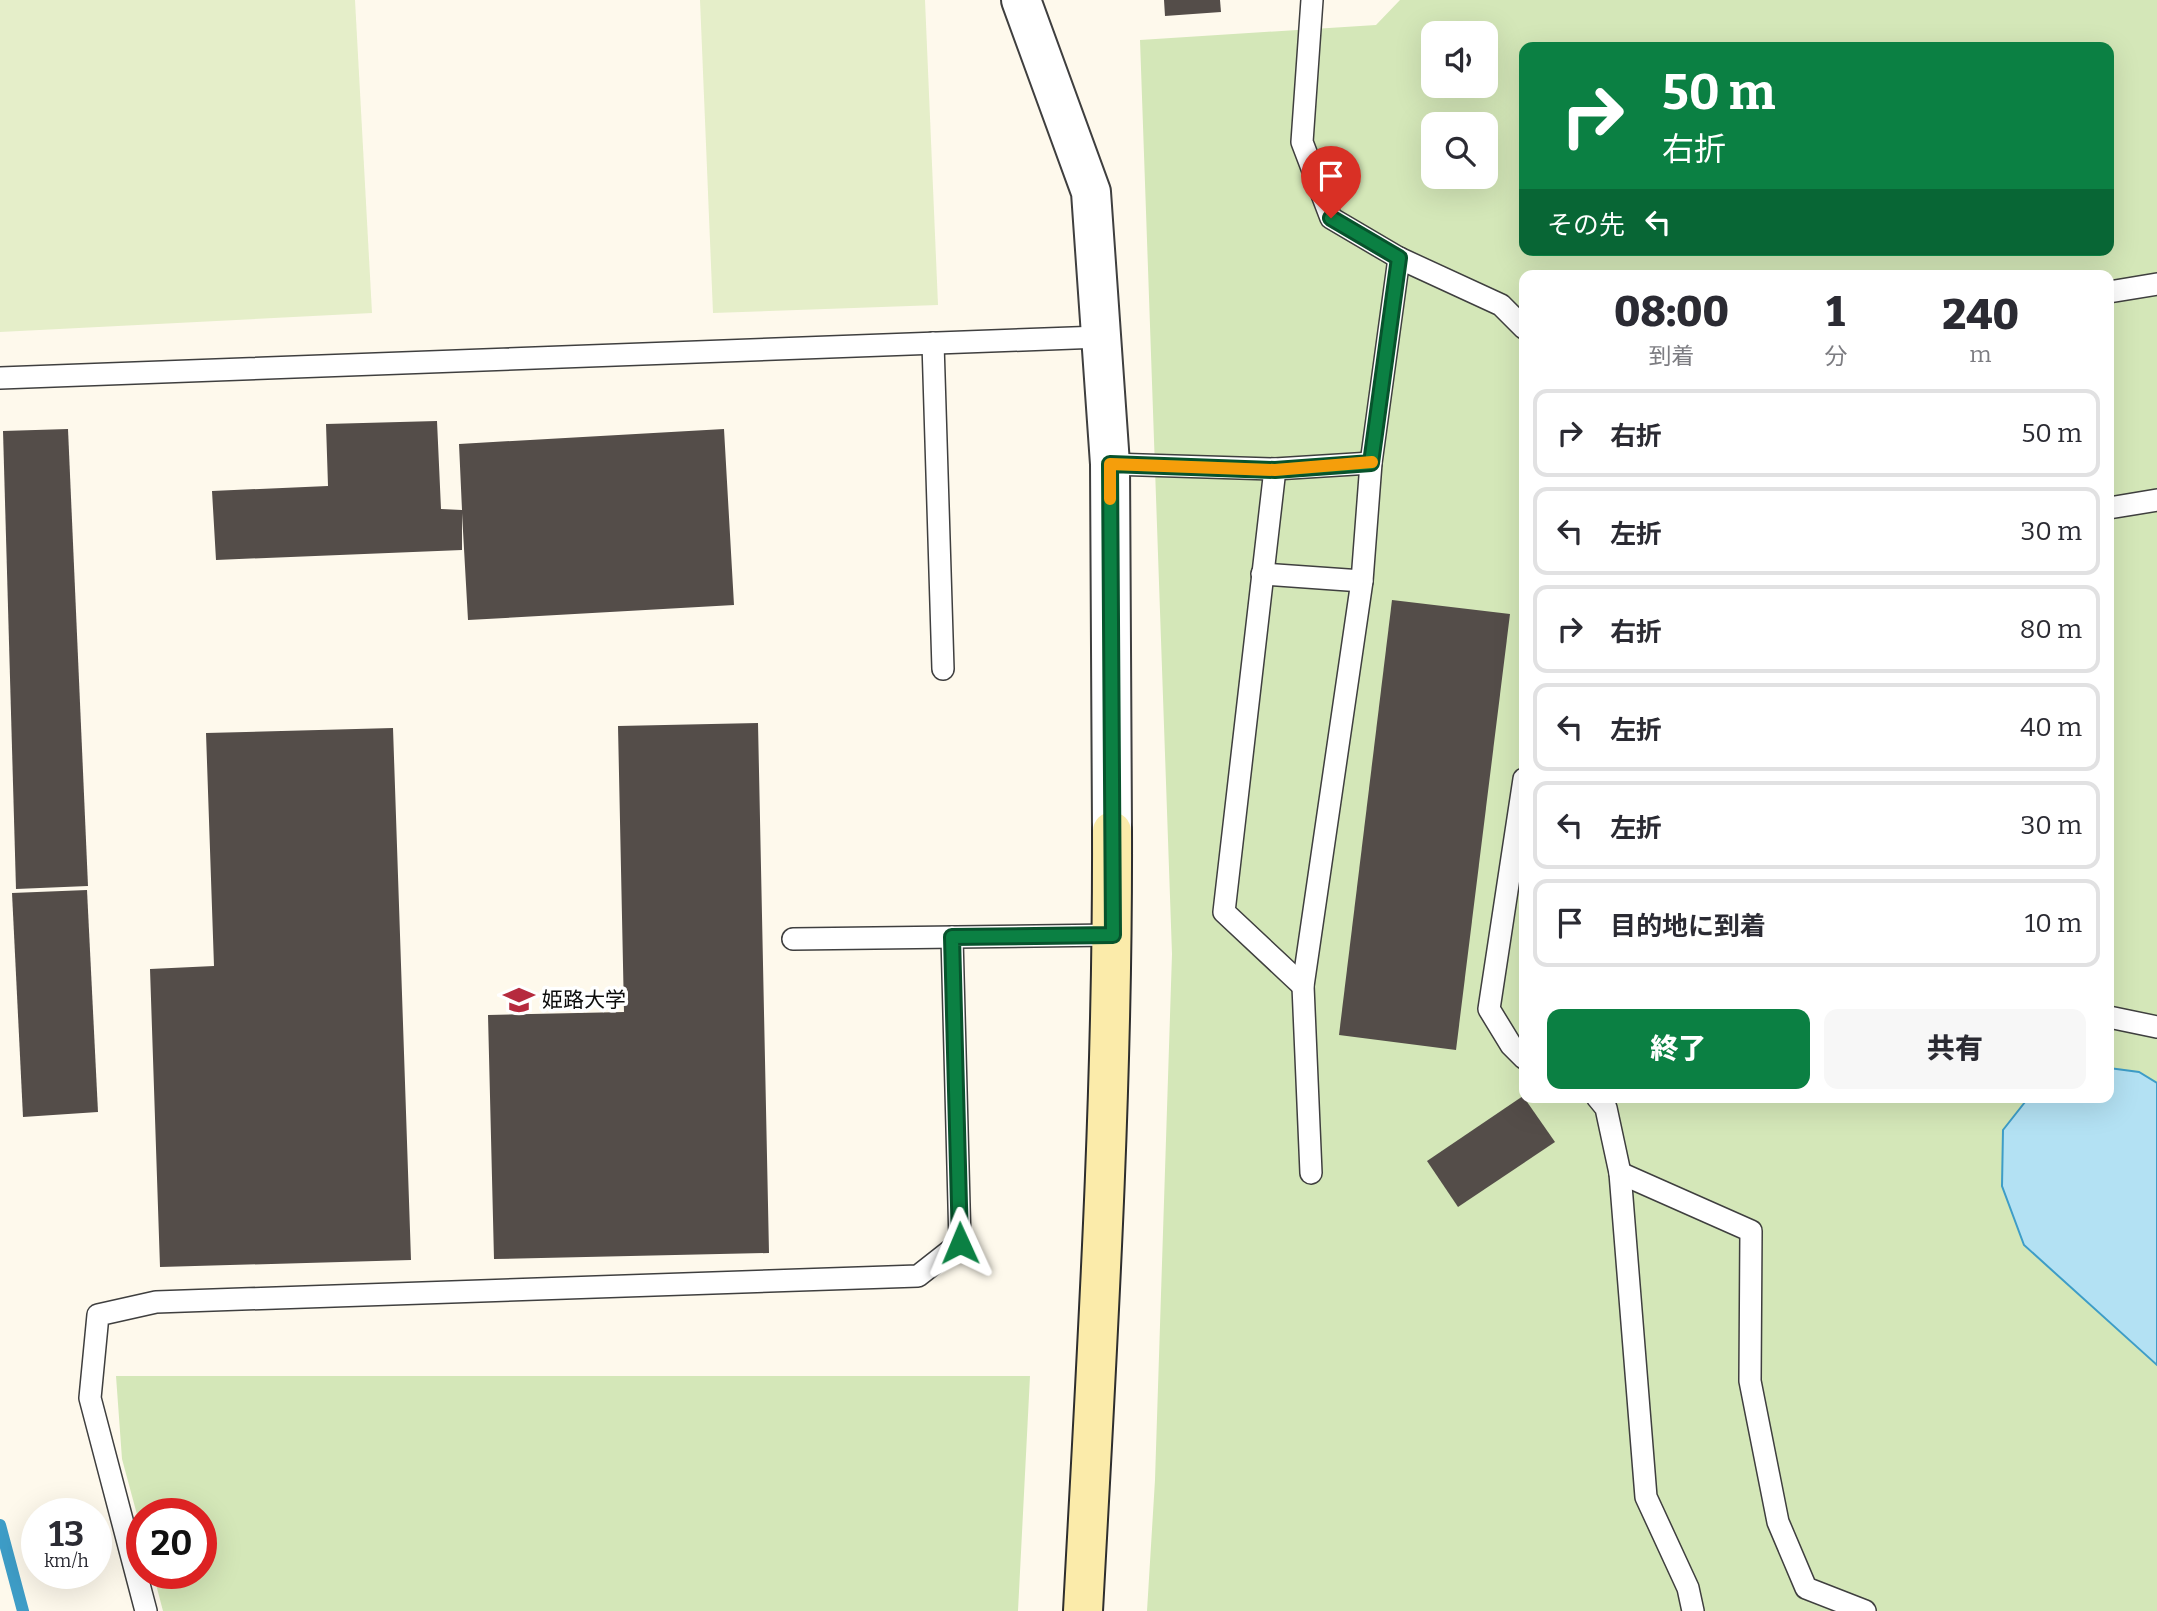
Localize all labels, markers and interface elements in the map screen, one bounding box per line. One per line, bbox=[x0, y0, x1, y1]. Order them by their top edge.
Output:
map controls bbox=[1421, 21, 1498, 189]
button: sound bbox=[1421, 21, 1498, 98]
text: 50 m bbox=[1662, 63, 1775, 122]
icon: right bbox=[1547, 70, 1638, 161]
button: search bbox=[1421, 112, 1498, 189]
text: 右折 bbox=[1662, 130, 1726, 168]
pin bbox=[1301, 146, 1361, 218]
icon: arrive bbox=[1312, 157, 1350, 195]
icon: left bbox=[1639, 203, 1677, 241]
text: その先 bbox=[1547, 210, 1625, 241]
text: 08:00 bbox=[1614, 287, 1729, 337]
text: 1 bbox=[1826, 287, 1845, 337]
text: 240 bbox=[1942, 290, 2019, 340]
text: m bbox=[1970, 340, 1992, 368]
text: 到着 bbox=[1649, 342, 1695, 370]
text: 分 bbox=[1824, 342, 1847, 370]
icon: right bbox=[1551, 414, 1589, 452]
text: 50 m bbox=[2021, 418, 2082, 449]
text: 右折 bbox=[1610, 421, 1662, 452]
icon: left bbox=[1551, 512, 1589, 550]
text: 30 m bbox=[2021, 516, 2082, 547]
text: 左折 bbox=[1610, 519, 1662, 550]
icon: right bbox=[1551, 610, 1589, 648]
text: 80 m bbox=[2020, 614, 2082, 645]
text: 右折 bbox=[1610, 617, 1662, 648]
icon: left bbox=[1551, 708, 1589, 746]
text: 40 m bbox=[2020, 712, 2082, 743]
text: 左折 bbox=[1610, 715, 1662, 746]
icon: left bbox=[1551, 806, 1589, 844]
text: 30 m bbox=[2021, 810, 2082, 841]
text: 左折 bbox=[1610, 813, 1662, 844]
icon: arrive bbox=[1551, 904, 1589, 942]
text: 10 m bbox=[2025, 908, 2082, 939]
text: 目的地に到着 bbox=[1610, 911, 1766, 942]
school or university icon: 姫路大学 bbox=[502, 983, 536, 1017]
place label: 姫路大学 bbox=[542, 987, 626, 1013]
button: 終了 bbox=[1547, 1009, 1810, 1089]
button: 共有 bbox=[1824, 1009, 2086, 1089]
position arrow bbox=[923, 1206, 997, 1280]
speed limit sign: 20 bbox=[126, 1498, 217, 1589]
text: 13 bbox=[49, 1513, 84, 1555]
text: km/h bbox=[44, 1550, 89, 1572]

